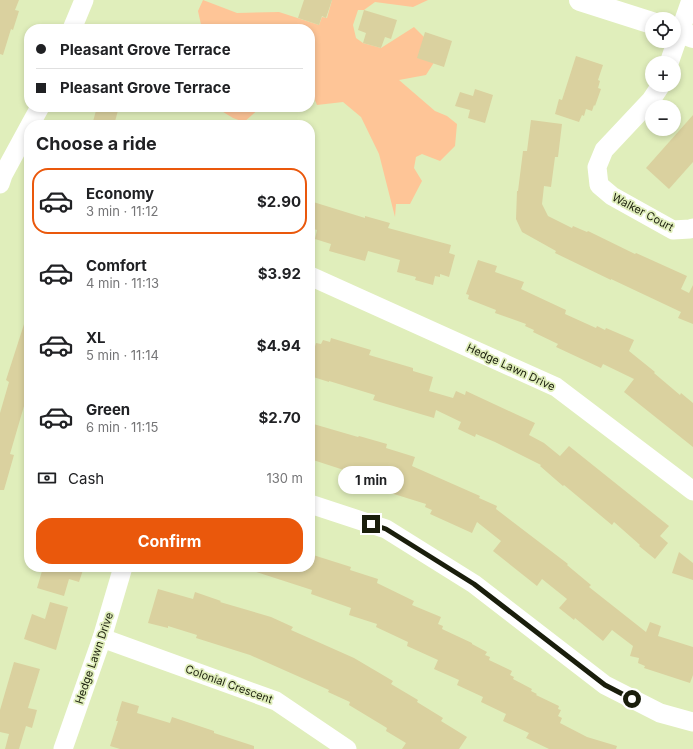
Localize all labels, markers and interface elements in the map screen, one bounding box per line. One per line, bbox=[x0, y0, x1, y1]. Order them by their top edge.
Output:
map controls bbox=[645, 12, 681, 136]
button: locate bbox=[645, 12, 681, 48]
text: Pleasant Grove Terrace bbox=[60, 40, 231, 59]
button: + bbox=[645, 56, 681, 92]
text: Pleasant Grove Terrace bbox=[60, 78, 231, 97]
button: − bbox=[645, 100, 681, 136]
text: Choose a ride bbox=[36, 133, 157, 154]
icon: car bbox=[38, 183, 74, 219]
text: Economy bbox=[86, 184, 154, 203]
street label: Walker Court bbox=[610, 190, 676, 234]
text: $2.90 bbox=[257, 192, 301, 211]
text: 3 min · 11:12 bbox=[86, 203, 159, 219]
icon: car bbox=[38, 255, 74, 291]
text: Comfort bbox=[86, 256, 147, 275]
text: $3.92 bbox=[258, 264, 301, 283]
text: 4 min · 11:13 bbox=[86, 275, 159, 291]
icon: car bbox=[38, 327, 74, 363]
text: XL bbox=[86, 328, 106, 347]
text: $4.94 bbox=[257, 336, 301, 355]
street label: Hedge Lawn Drive bbox=[465, 340, 557, 394]
text: 5 min · 11:14 bbox=[86, 347, 159, 363]
icon: car bbox=[38, 399, 74, 435]
text: Green bbox=[86, 400, 130, 419]
text: $2.70 bbox=[258, 408, 301, 427]
text: 6 min · 11:15 bbox=[86, 419, 159, 435]
callout: 1 min bbox=[338, 466, 404, 494]
icon: cash bbox=[36, 467, 58, 489]
text: Cash bbox=[68, 469, 104, 488]
text: 130 m bbox=[266, 470, 303, 486]
text: 1 min bbox=[355, 472, 387, 488]
route end bbox=[362, 515, 380, 533]
button: Confirm bbox=[36, 518, 303, 564]
street label: Hedge Lawn Drive bbox=[72, 610, 116, 706]
street label: Colonial Crescent bbox=[183, 662, 275, 706]
route start bbox=[623, 690, 641, 708]

